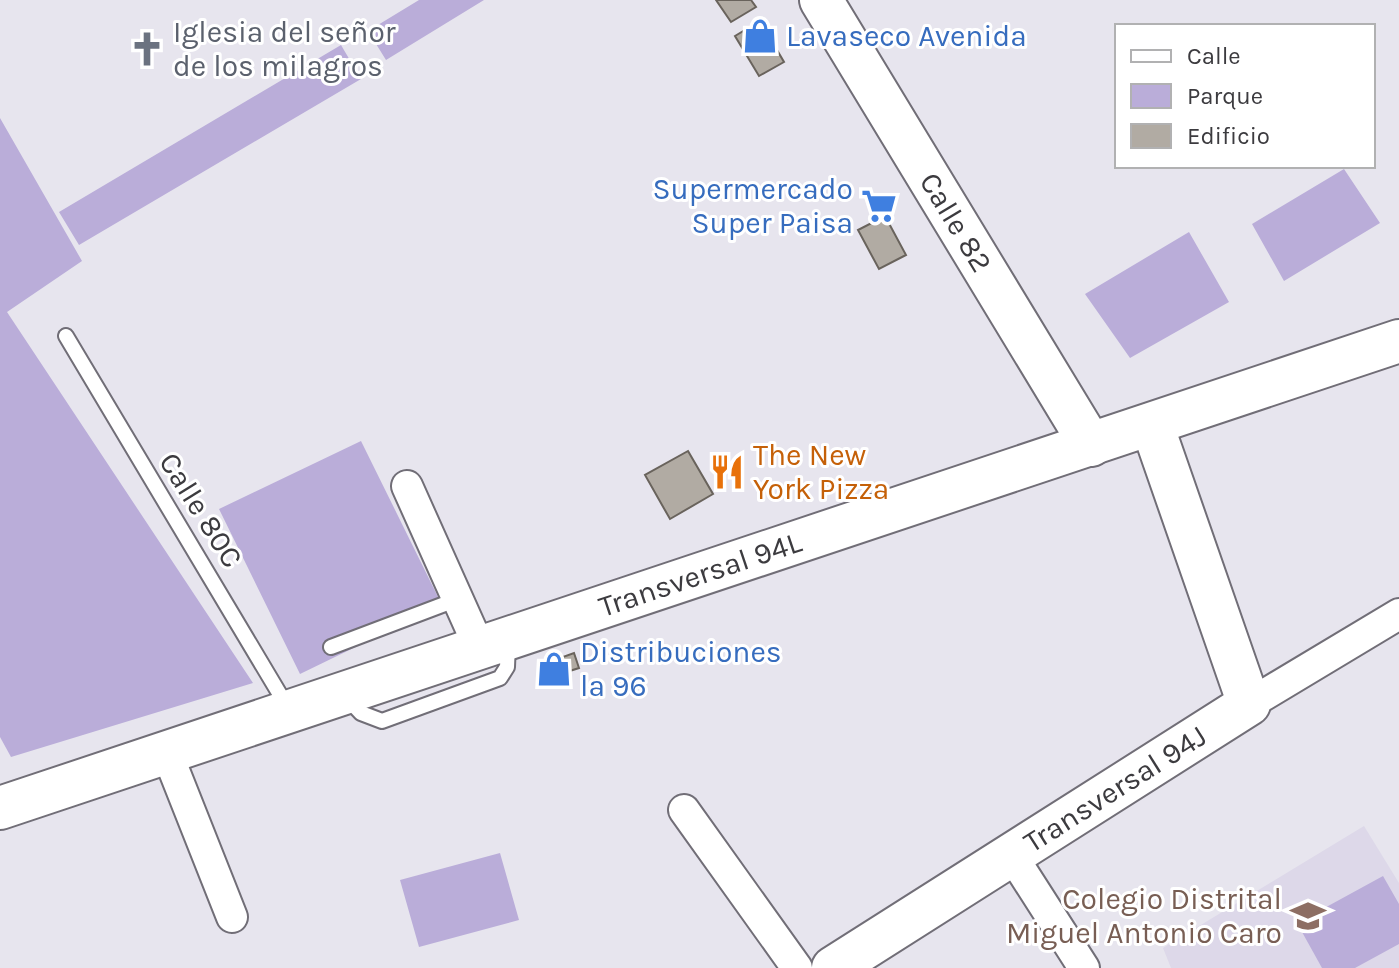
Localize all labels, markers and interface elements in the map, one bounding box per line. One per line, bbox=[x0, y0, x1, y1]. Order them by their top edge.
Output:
place label: Iglesia del señor de los milagros bbox=[173, 14, 396, 84]
shop icon: Lavaseco Avenida bbox=[741, 17, 779, 55]
place label: Lavaseco Avenida bbox=[786, 18, 1027, 54]
legend bbox=[1115, 24, 1375, 168]
church icon: Iglesia del señor de los milagros bbox=[128, 30, 166, 68]
text: Calle bbox=[1187, 42, 1241, 70]
text: Parque bbox=[1187, 82, 1263, 110]
text: Edificio bbox=[1187, 122, 1270, 150]
street label: Calle 82 bbox=[912, 166, 1000, 279]
place label: Supermercado Super Paisa bbox=[652, 171, 853, 241]
supermarket icon: Supermercado Super Paisa bbox=[860, 187, 898, 225]
place label: The New York Pizza bbox=[753, 437, 889, 507]
street label: Calle 80C bbox=[152, 446, 250, 574]
restaurant icon: The New York Pizza bbox=[708, 453, 746, 491]
street label: Transversal 94L bbox=[594, 524, 806, 625]
place label: Distribuciones la 96 bbox=[580, 634, 782, 704]
shop icon: Distribuciones la 96 bbox=[535, 650, 573, 688]
street label: Transversal 94J bbox=[1017, 718, 1213, 860]
place label: Colegio Distrital Miguel Antonio Caro bbox=[1006, 881, 1282, 951]
school or university icon: Colegio Distrital Miguel Antonio Caro bbox=[1289, 897, 1327, 935]

